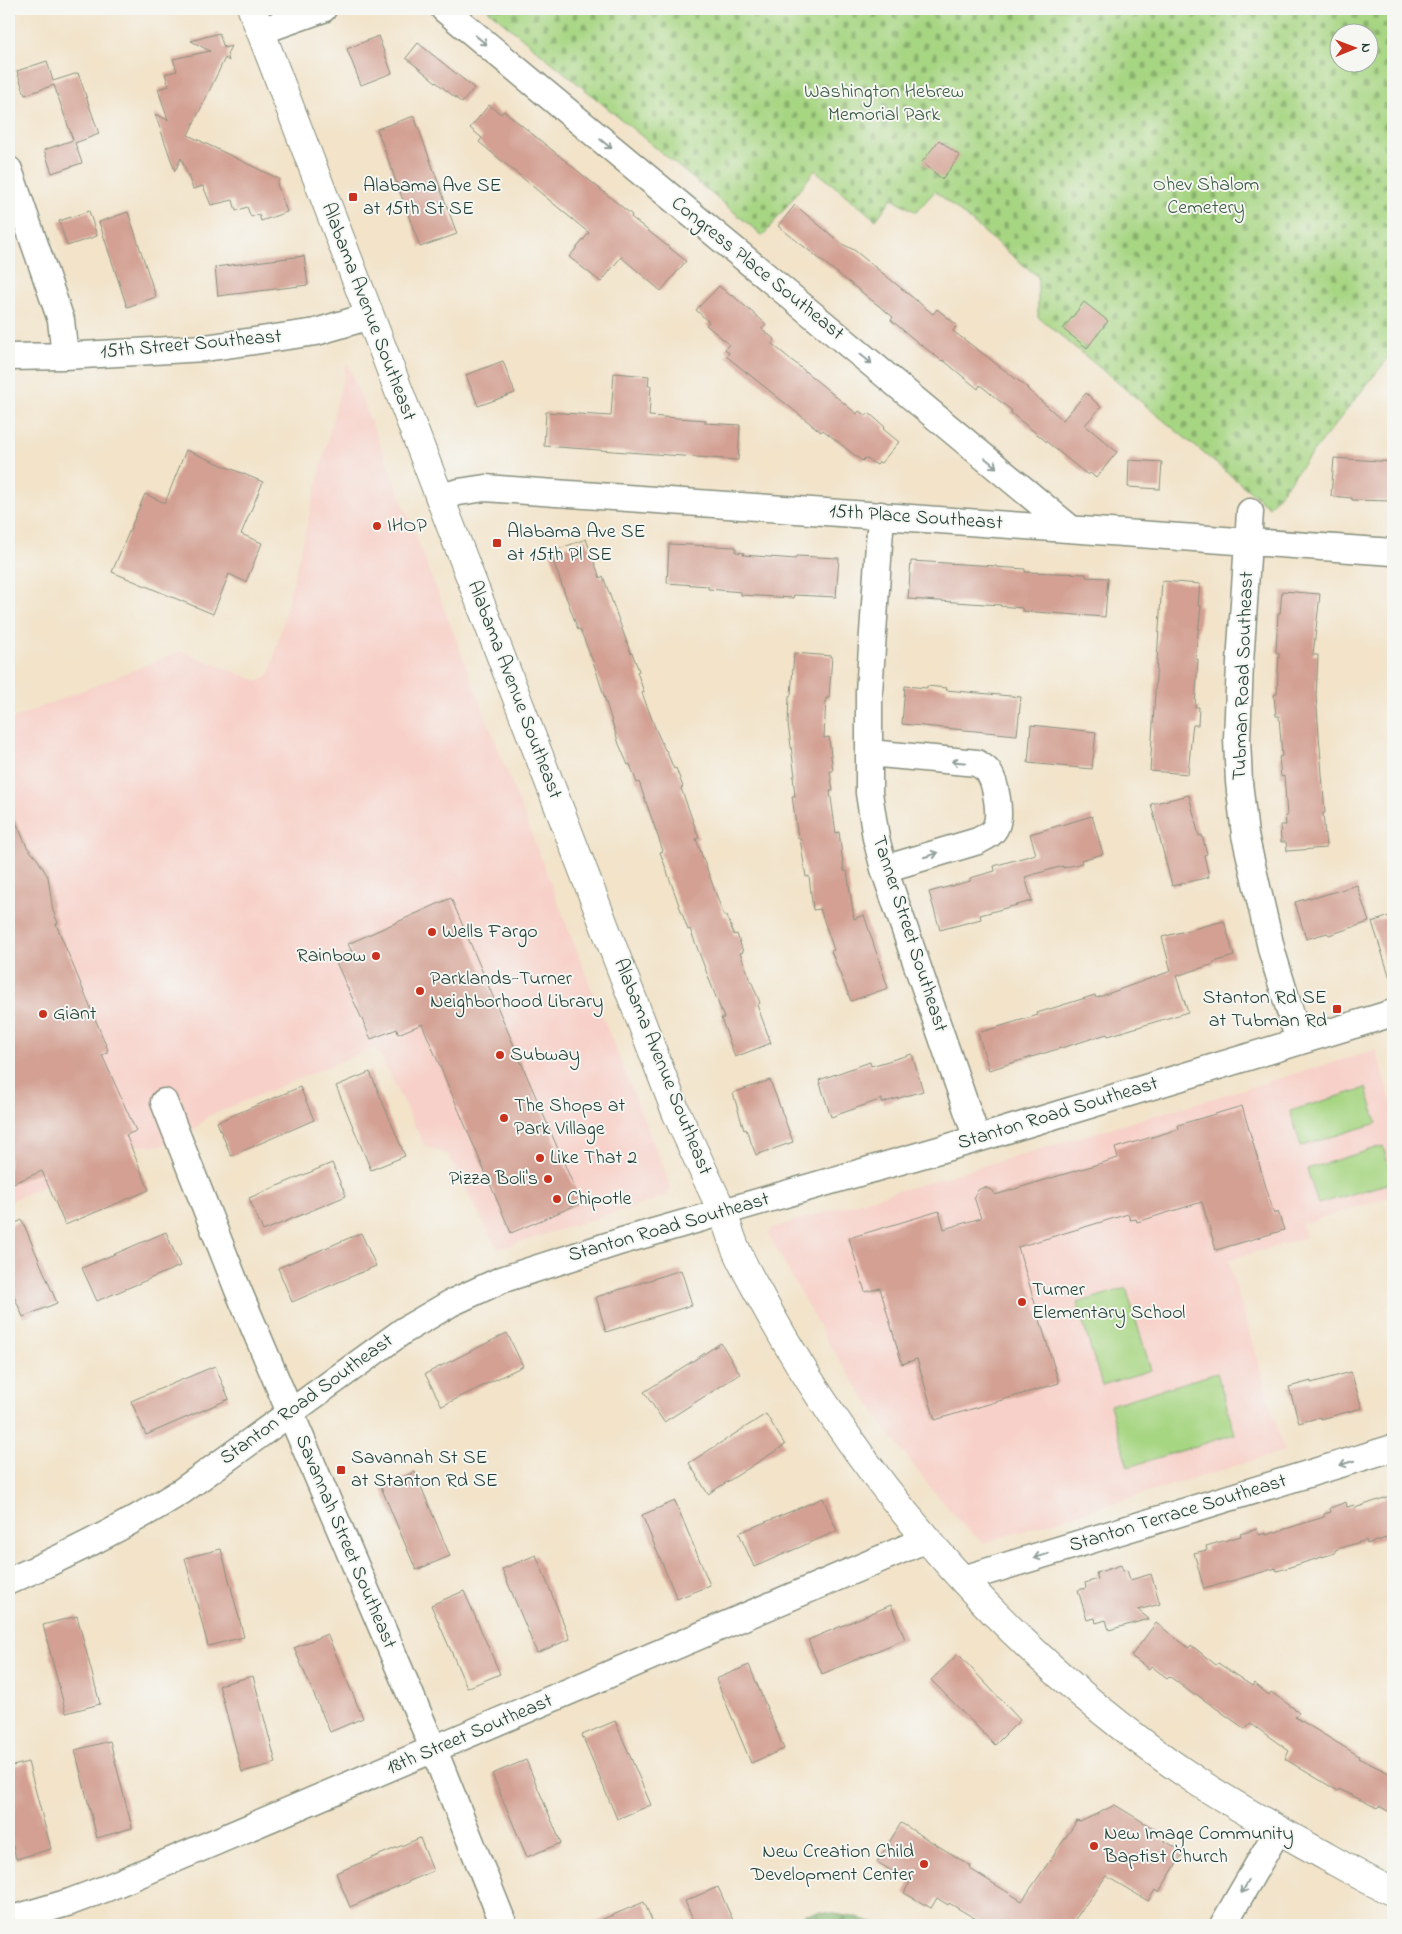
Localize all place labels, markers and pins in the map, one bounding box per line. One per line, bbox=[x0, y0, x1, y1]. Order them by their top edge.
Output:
place label: Alabama Ave SE at 15th St SE bbox=[363, 172, 502, 224]
marker: Alabama Ave SE at 15th St SE bbox=[347, 191, 359, 203]
place label: IHOP bbox=[387, 512, 427, 541]
place label: Alabama Ave SE at 15th Pl SE bbox=[507, 518, 646, 570]
marker: IHOP bbox=[371, 520, 383, 532]
marker: Alabama Ave SE at 15th Pl SE bbox=[491, 537, 503, 549]
place label: Wells Fargo bbox=[442, 918, 538, 948]
marker: Wells Fargo bbox=[426, 926, 438, 938]
place label: Rainbow bbox=[297, 942, 366, 971]
marker: Rainbow bbox=[370, 950, 382, 962]
place label: Parklands-Turner Neighborhood Library bbox=[430, 965, 603, 1018]
place label: Stanton Rd SE at Tubman Rd bbox=[1203, 984, 1327, 1036]
marker: Parklands-Turner Neighborhood Library bbox=[414, 985, 426, 997]
place label: Giant bbox=[53, 1000, 97, 1029]
marker: Stanton Rd SE at Tubman Rd bbox=[1331, 1003, 1343, 1015]
marker: Giant bbox=[37, 1008, 49, 1020]
place label: Subway bbox=[510, 1041, 580, 1070]
marker: Subway bbox=[494, 1049, 506, 1061]
place label: The Shops at Park Village bbox=[514, 1092, 626, 1145]
marker: The Shops at Park Village bbox=[498, 1112, 510, 1124]
place label: Like That 2 bbox=[550, 1144, 637, 1173]
marker: Like That 2 bbox=[534, 1152, 546, 1164]
place label: Pizza Boli's bbox=[449, 1165, 538, 1194]
marker: Pizza Boli's bbox=[542, 1173, 554, 1185]
place label: Chipotle bbox=[567, 1185, 631, 1214]
marker: Chipotle bbox=[551, 1193, 563, 1205]
place label: Turner Elementary School bbox=[1032, 1276, 1185, 1328]
marker: Turner Elementary School bbox=[1016, 1296, 1028, 1308]
place label: Savannah St SE at Stanton Rd SE bbox=[351, 1444, 498, 1496]
marker: Savannah St SE at Stanton Rd SE bbox=[335, 1464, 347, 1476]
place label: New Image Community Baptist Church bbox=[1103, 1820, 1294, 1872]
place label: New Creation Child Development Center bbox=[750, 1838, 915, 1890]
marker: New Image Community Baptist Church bbox=[1088, 1840, 1100, 1852]
marker: New Creation Child Development Center bbox=[918, 1858, 930, 1870]

